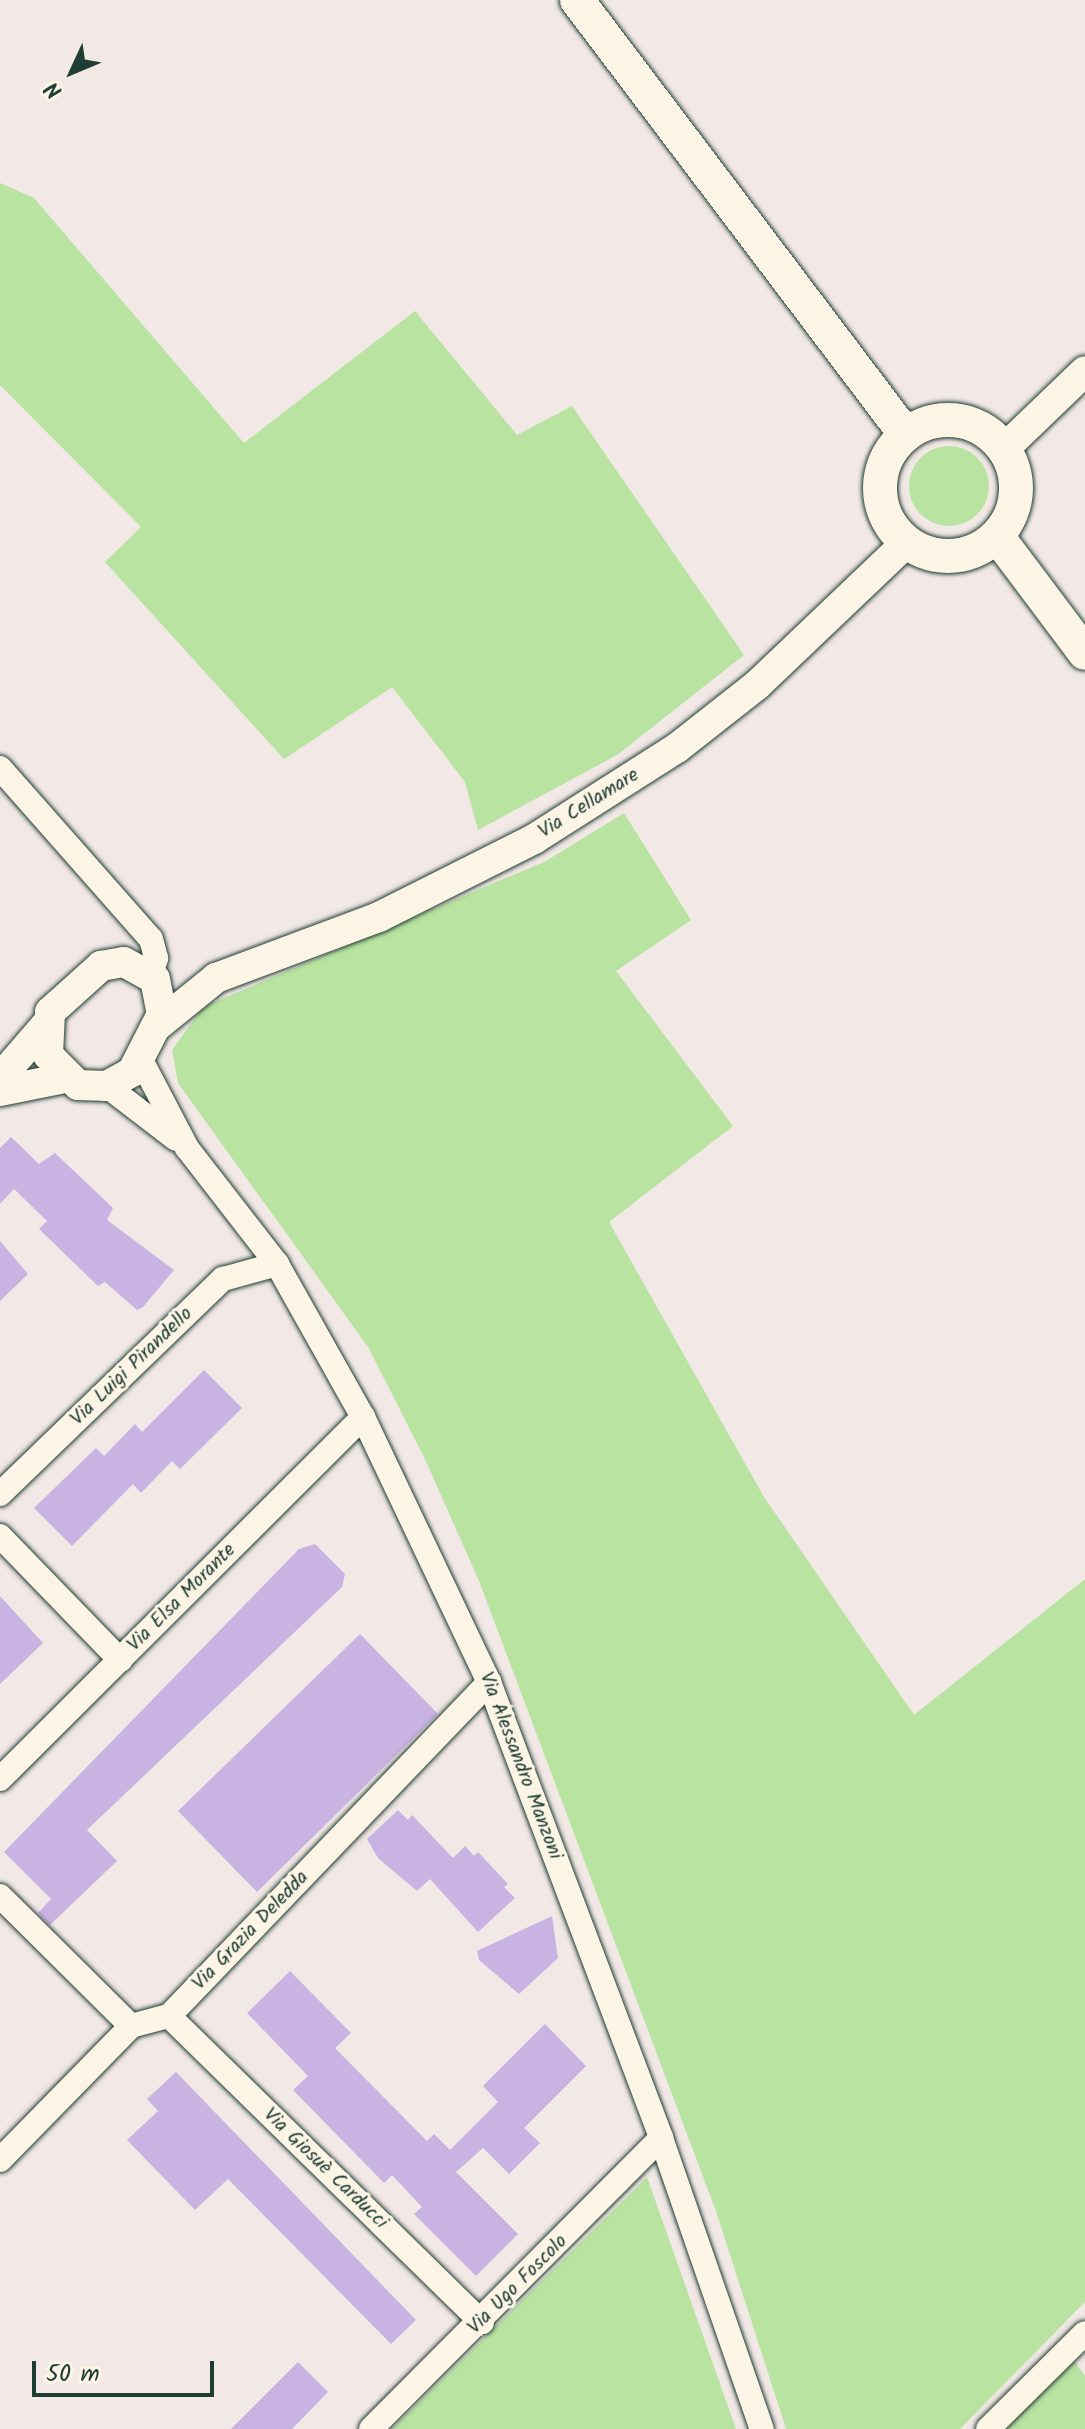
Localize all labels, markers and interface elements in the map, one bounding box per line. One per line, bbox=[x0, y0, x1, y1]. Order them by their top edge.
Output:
north arrow bbox=[32, 32, 112, 112]
text: N bbox=[37, 72, 72, 106]
street label: Via Cellamare bbox=[534, 764, 644, 844]
street label: Via Luigi Pirandello bbox=[66, 1303, 198, 1431]
street label: Via Elsa Morante bbox=[123, 1539, 241, 1657]
street label: Via Alessandro Manzoni bbox=[473, 1669, 567, 1863]
street label: Via Grazia Deledda bbox=[188, 1866, 314, 1996]
street label: Via Giosuè Carducci bbox=[258, 2103, 392, 2235]
street label: Via Ugo Foscolo bbox=[463, 2230, 573, 2340]
scale bar bbox=[36, 2345, 218, 2395]
text: 50 m bbox=[46, 2355, 100, 2394]

